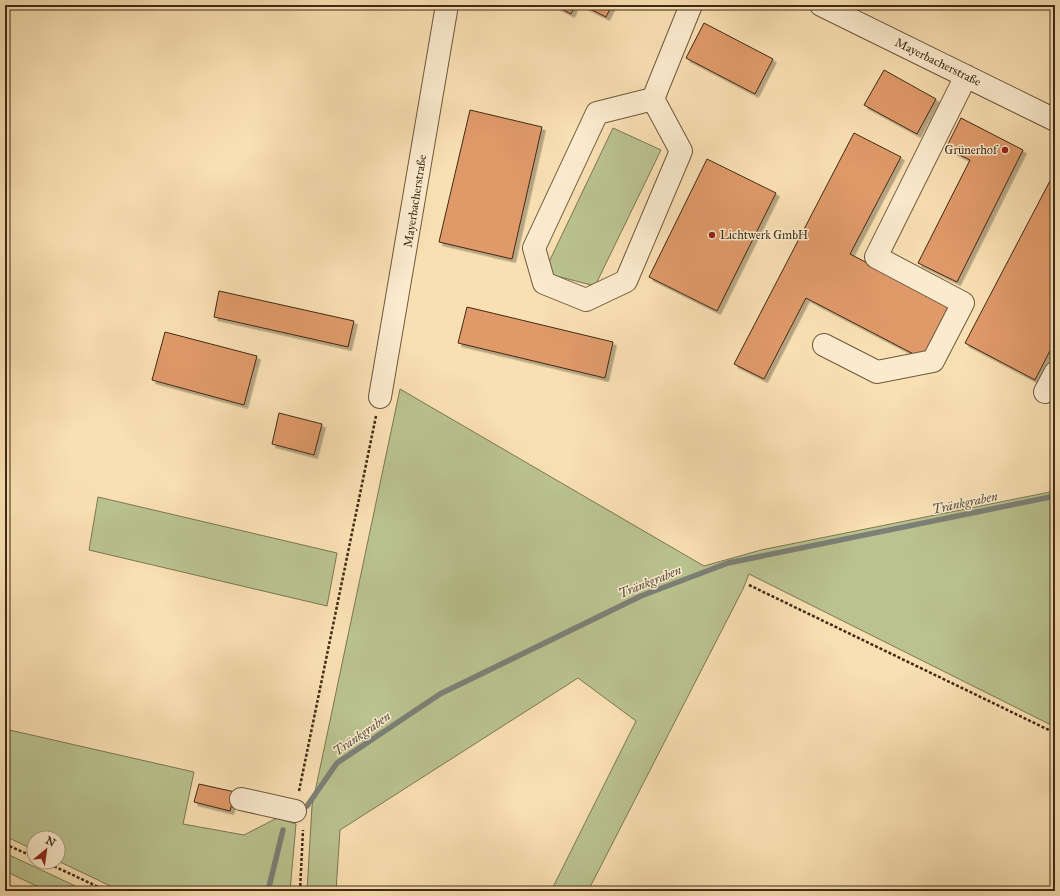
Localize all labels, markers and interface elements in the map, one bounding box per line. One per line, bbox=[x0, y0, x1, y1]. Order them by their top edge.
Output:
street label: Mayerbacherstraße bbox=[893, 35, 983, 89]
place label: Grünerhof bbox=[945, 143, 999, 157]
marker: Grünerhof bbox=[1000, 145, 1010, 155]
street label: Mayerbacherstraße bbox=[401, 154, 429, 248]
place label: Lichtwerk GmbH bbox=[720, 228, 808, 242]
marker: Lichtwerk GmbH bbox=[707, 230, 717, 240]
water label: Tränkgraben bbox=[931, 488, 999, 518]
water label: Tränkgraben bbox=[616, 562, 684, 602]
water label: Tränkgraben bbox=[330, 708, 394, 760]
north arrow bbox=[26, 830, 66, 870]
text: N bbox=[43, 834, 58, 850]

